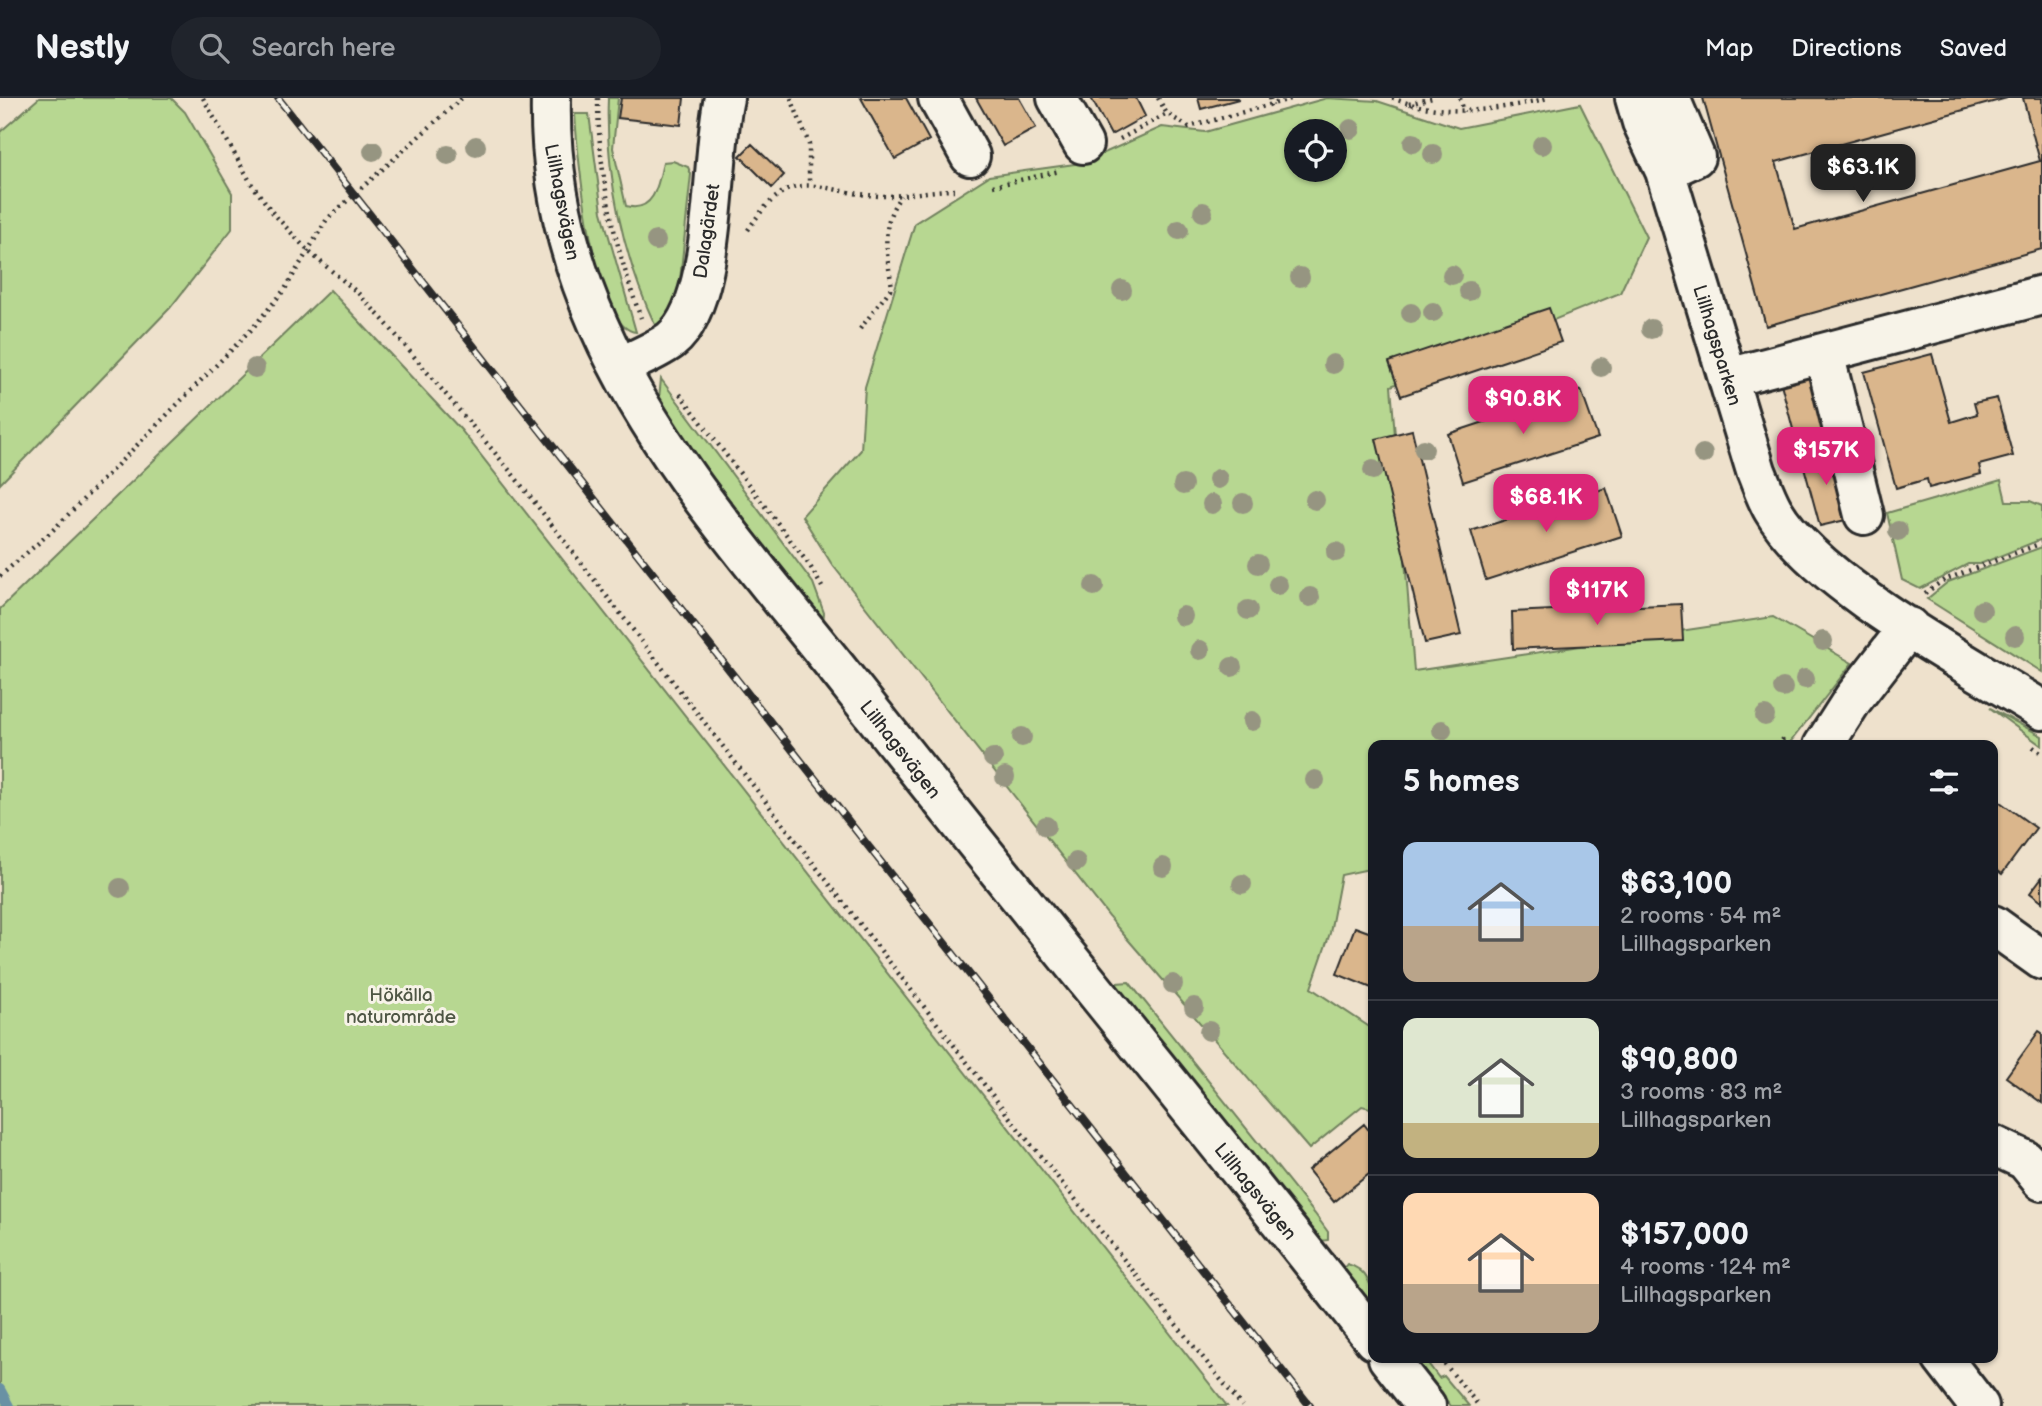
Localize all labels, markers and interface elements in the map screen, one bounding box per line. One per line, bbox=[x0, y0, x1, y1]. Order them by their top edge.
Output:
search box bbox=[171, 17, 661, 80]
text: Nestly bbox=[35, 28, 129, 68]
icon: search bbox=[195, 29, 233, 67]
text: Search here bbox=[251, 33, 395, 64]
text: Map bbox=[1705, 34, 1753, 63]
text: Directions bbox=[1791, 34, 1902, 63]
text: Saved bbox=[1940, 34, 2007, 63]
map controls bbox=[1284, 119, 1347, 182]
button: locate bbox=[1284, 119, 1347, 182]
street label: Lillhagsvägen bbox=[539, 142, 584, 262]
pin: $63.1K bbox=[1806, 144, 1920, 204]
text: $63.1K bbox=[1827, 153, 1899, 181]
street label: Dalagärdet bbox=[689, 182, 726, 280]
street label: Lillhagsparken bbox=[1687, 282, 1746, 409]
pin: $90.8K bbox=[1466, 376, 1580, 436]
text: $90.8K bbox=[1484, 385, 1562, 413]
pin: $157K bbox=[1777, 428, 1875, 487]
text: $157K bbox=[1793, 436, 1859, 464]
pin: $68.1K bbox=[1489, 474, 1603, 534]
text: $68.1K bbox=[1509, 483, 1583, 511]
pin: $117K bbox=[1548, 568, 1646, 627]
text: $117K bbox=[1566, 576, 1628, 604]
street label: Lillhagsvägen bbox=[854, 696, 945, 804]
icon: filters bbox=[1925, 763, 1963, 801]
text: 5 homes bbox=[1403, 764, 1520, 800]
text: $63,100 bbox=[1620, 866, 1732, 902]
icon: home bbox=[1459, 870, 1543, 954]
text: 2 rooms · 54 m² bbox=[1620, 902, 1782, 930]
text: Lillhagsparken bbox=[1620, 930, 1771, 958]
park label: Hökälla naturområde bbox=[346, 984, 456, 1029]
text: $90,800 bbox=[1620, 1042, 1738, 1078]
icon: home bbox=[1459, 1046, 1543, 1130]
text: 3 rooms · 83 m² bbox=[1620, 1078, 1782, 1106]
text: Lillhagsparken bbox=[1620, 1106, 1771, 1134]
street label: Lillhagsvägen bbox=[1209, 1139, 1301, 1245]
text: $157,000 bbox=[1620, 1217, 1749, 1253]
icon: home bbox=[1459, 1221, 1543, 1305]
text: 4 rooms · 124 m² bbox=[1620, 1253, 1791, 1281]
text: Lillhagsparken bbox=[1620, 1281, 1771, 1309]

